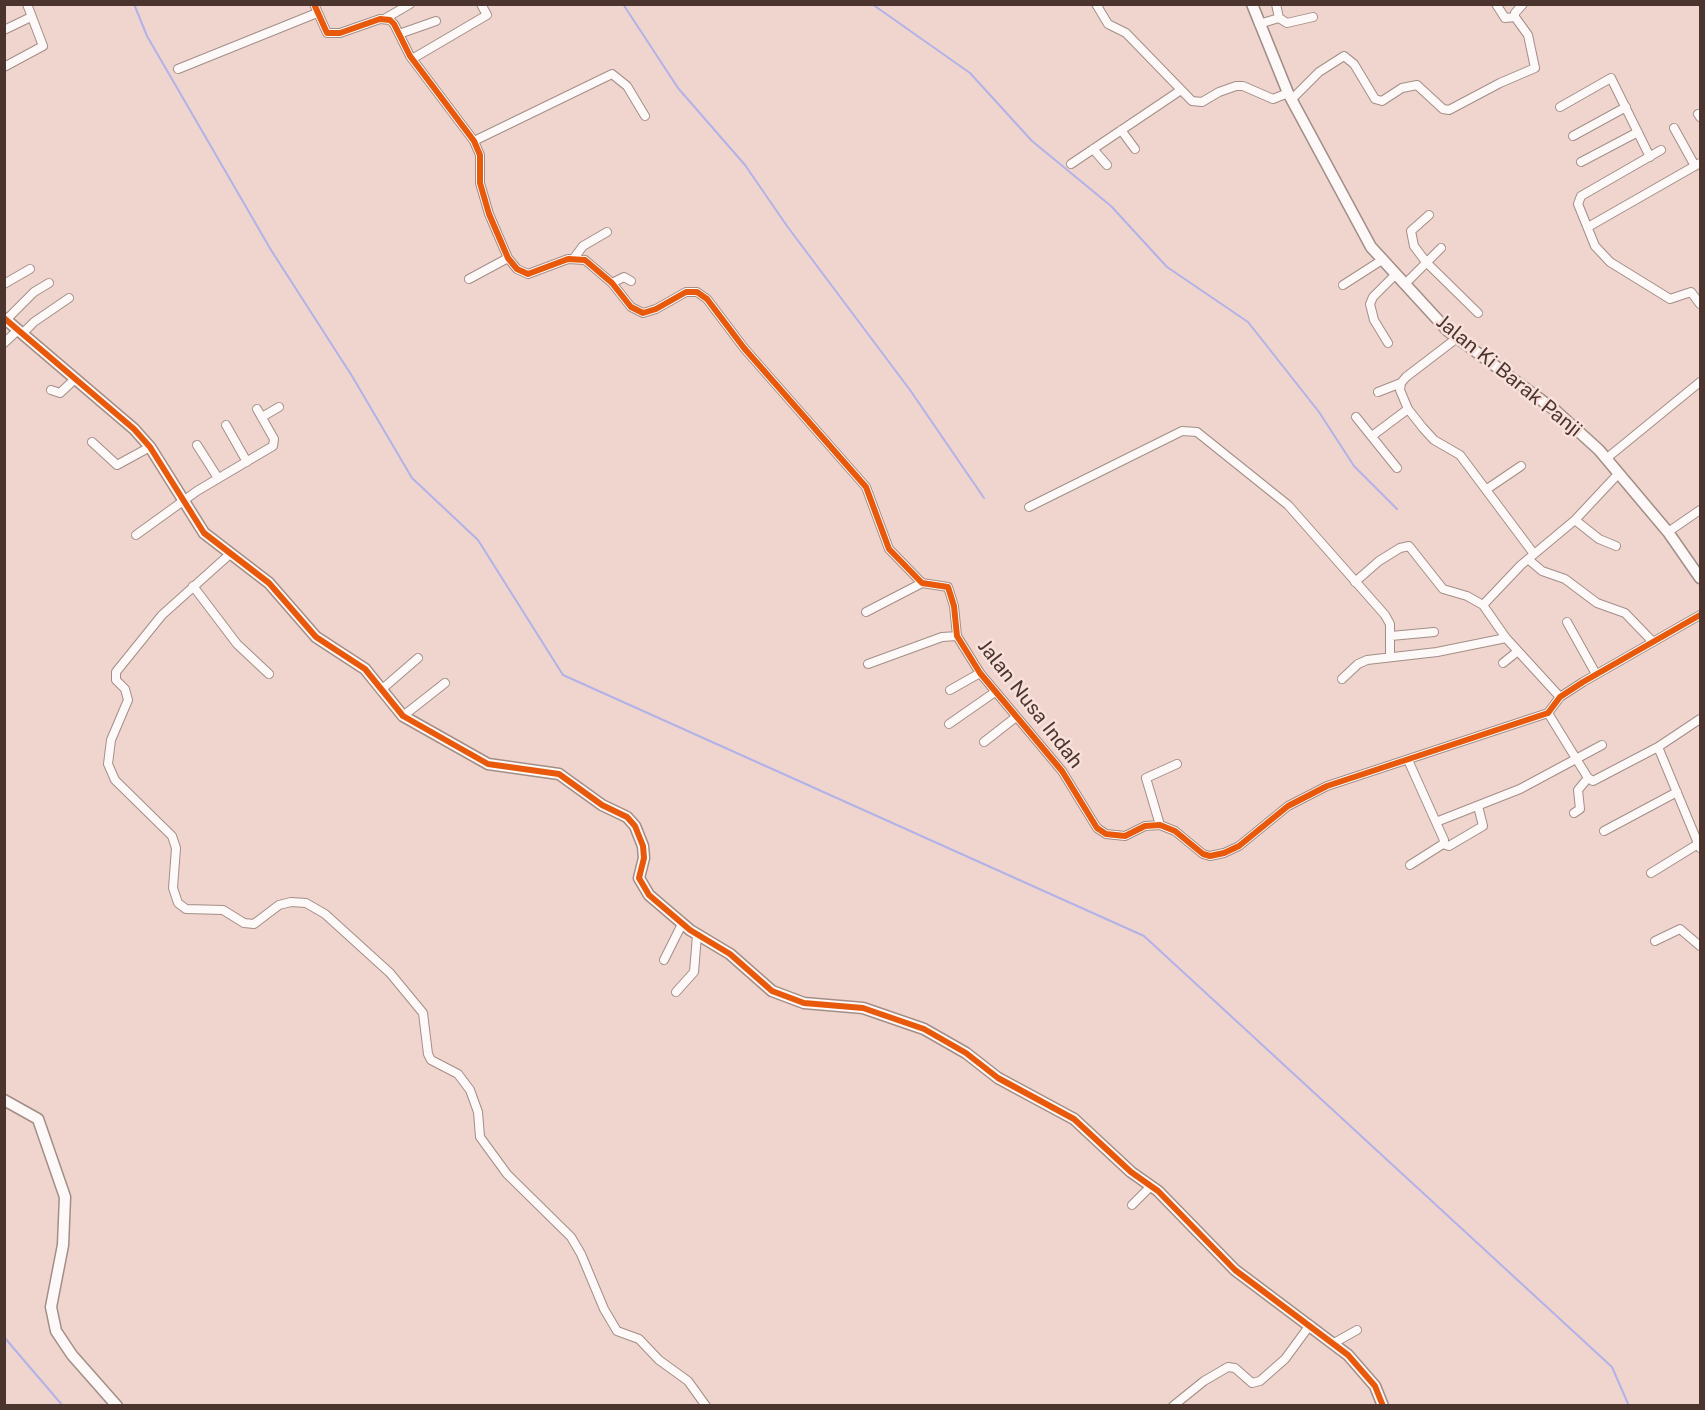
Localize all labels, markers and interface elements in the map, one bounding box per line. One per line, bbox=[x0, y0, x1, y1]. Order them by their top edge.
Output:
street label: Jalan Ki Barak Panji bbox=[1431, 310, 1587, 442]
street label: Jalan Nusa Indah bbox=[972, 635, 1088, 773]

